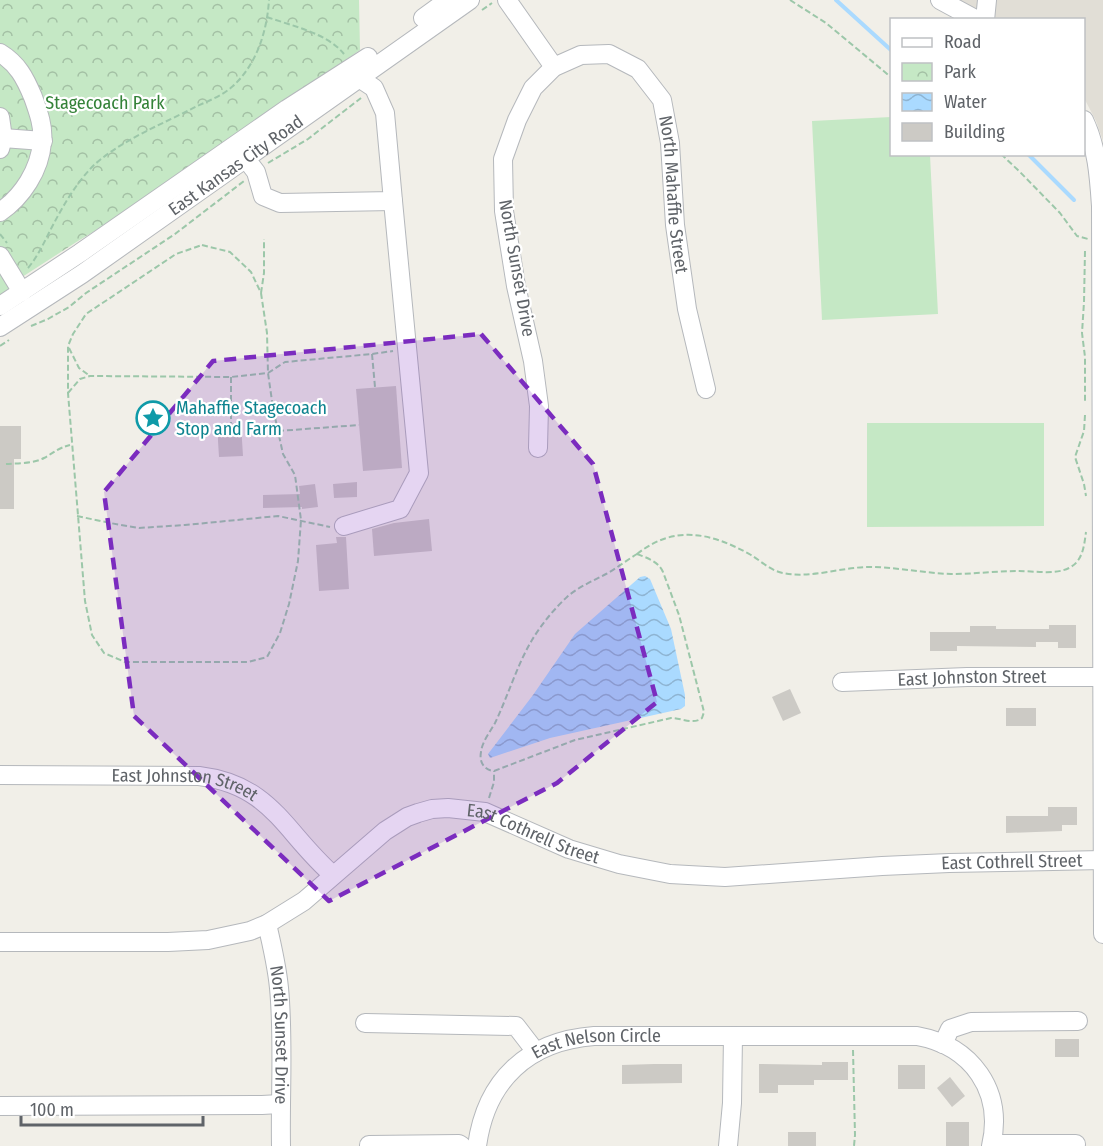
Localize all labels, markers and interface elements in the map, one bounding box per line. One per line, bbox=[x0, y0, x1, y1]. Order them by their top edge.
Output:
legend bbox=[890, 18, 1085, 156]
text: Road bbox=[944, 31, 981, 53]
text: Park bbox=[944, 61, 977, 83]
text: Water bbox=[944, 91, 987, 113]
park label: Stagecoach Park bbox=[45, 92, 165, 114]
street label: East Kansas City Road bbox=[164, 110, 307, 220]
street label: North Mahaffie Street bbox=[654, 114, 693, 275]
text: Building bbox=[944, 121, 1005, 143]
street label: North Sunset Drive bbox=[494, 198, 540, 338]
place label: Mahaffie Stagecoach Stop and Farm bbox=[176, 397, 327, 440]
place icon: Mahaffie Stagecoach Stop and Farm bbox=[135, 400, 171, 436]
street label: East Johnston Street bbox=[897, 666, 1046, 691]
street label: East Johnston Street bbox=[111, 765, 262, 806]
street label: East Cothrell Street bbox=[466, 799, 602, 869]
street label: East Cothrell Street bbox=[941, 849, 1083, 874]
street label: North Sunset Drive bbox=[265, 964, 293, 1105]
street label: East Nelson Circle bbox=[528, 1025, 661, 1064]
scale bar bbox=[21, 1089, 202, 1127]
text: 100 m bbox=[30, 1099, 74, 1121]

